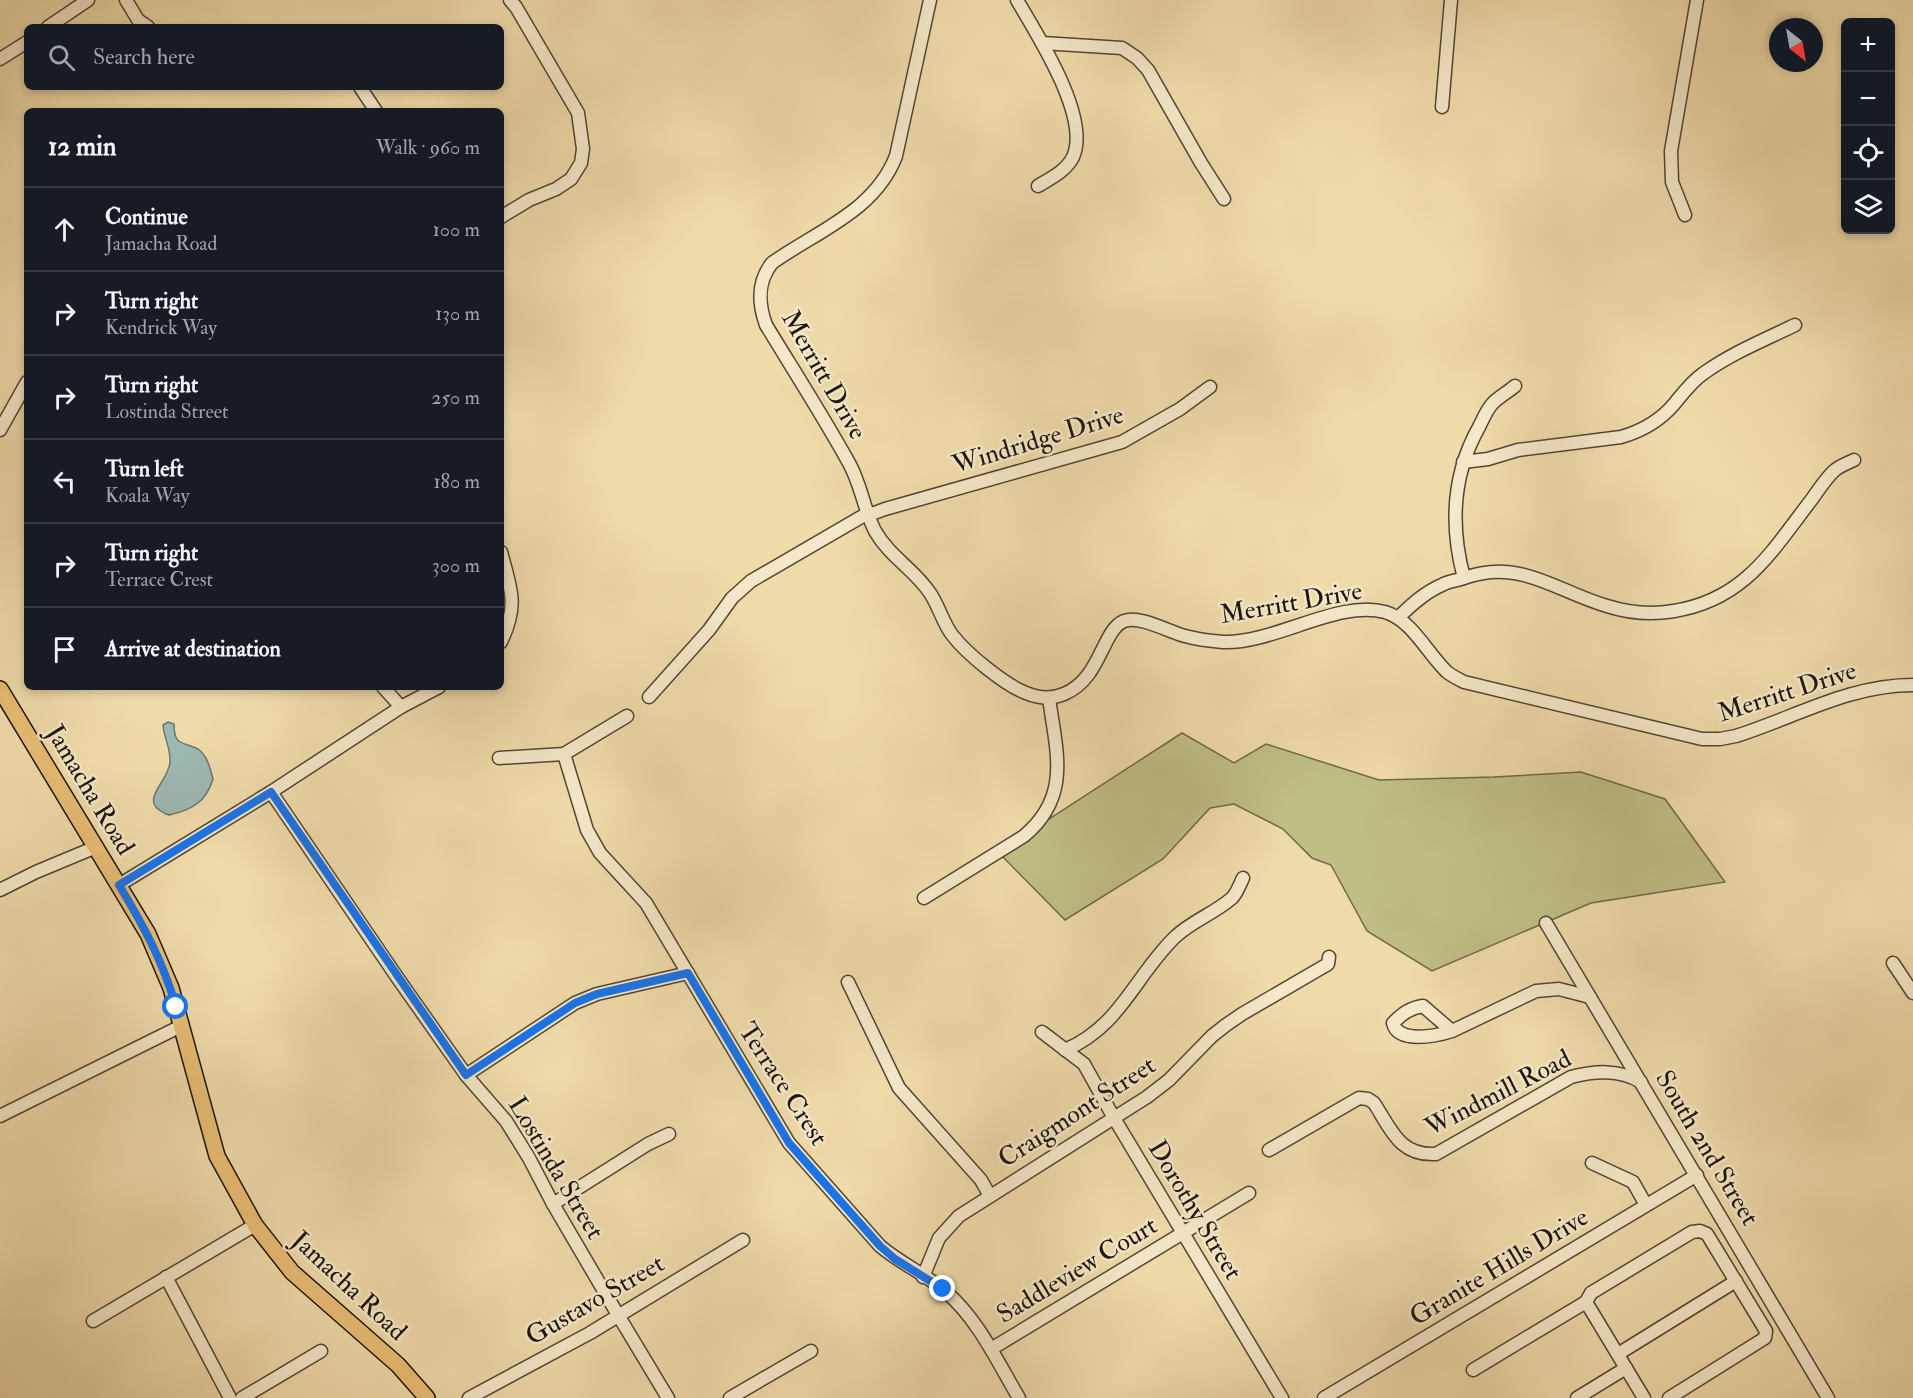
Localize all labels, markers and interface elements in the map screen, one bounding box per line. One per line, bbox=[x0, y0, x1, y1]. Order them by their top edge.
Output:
north arrow bbox=[1769, 18, 1823, 72]
map controls bbox=[1841, 18, 1895, 234]
button: + bbox=[1841, 18, 1895, 72]
search box bbox=[24, 24, 504, 90]
icon: search bbox=[45, 41, 78, 74]
text: Search here bbox=[93, 43, 195, 71]
button: − bbox=[1841, 72, 1895, 126]
button: locate bbox=[1841, 126, 1895, 180]
text: 12 min bbox=[48, 131, 116, 163]
text: Walk · 960 m bbox=[376, 135, 480, 160]
button: layers bbox=[1841, 180, 1895, 234]
text: Continue bbox=[105, 203, 188, 231]
icon: ahead bbox=[48, 213, 81, 246]
text: 100 m bbox=[433, 217, 480, 242]
text: Jamacha Road bbox=[105, 231, 217, 256]
text: Turn right bbox=[105, 287, 198, 315]
icon: right bbox=[48, 297, 81, 330]
text: 130 m bbox=[435, 301, 480, 326]
street label: Merritt Drive bbox=[774, 305, 874, 445]
text: Kendrick Way bbox=[105, 315, 217, 340]
text: Turn right bbox=[105, 371, 198, 399]
icon: right bbox=[48, 381, 81, 414]
text: 250 m bbox=[431, 385, 480, 410]
text: Lostinda Street bbox=[105, 399, 229, 424]
street label: Windridge Drive bbox=[948, 399, 1128, 482]
text: Turn left bbox=[105, 455, 184, 483]
icon: left bbox=[48, 465, 81, 498]
text: 180 m bbox=[433, 469, 480, 494]
text: Koala Way bbox=[105, 483, 189, 508]
text: Turn right bbox=[105, 539, 198, 567]
icon: right bbox=[48, 549, 81, 582]
text: 300 m bbox=[432, 553, 480, 578]
text: Terrace Crest bbox=[105, 567, 213, 592]
street label: Merritt Drive bbox=[1218, 575, 1365, 631]
icon: arrive bbox=[48, 633, 81, 666]
text: Arrive at destination bbox=[105, 635, 281, 663]
street label: Merritt Drive bbox=[1714, 655, 1860, 729]
street label: Jamacha Road bbox=[38, 718, 141, 861]
route start bbox=[162, 993, 188, 1019]
street label: Terrace Crest bbox=[731, 1016, 835, 1152]
street label: Windmill Road bbox=[1419, 1042, 1577, 1144]
street label: Craigmont Street bbox=[992, 1049, 1162, 1175]
street label: South 2nd Street bbox=[1648, 1065, 1766, 1231]
street label: Lostinda Street bbox=[501, 1091, 611, 1245]
street label: Dorothy Street bbox=[1141, 1134, 1249, 1286]
street label: Granite Hills Drive bbox=[1404, 1201, 1594, 1333]
street label: Saddleview Court bbox=[991, 1210, 1163, 1330]
street label: Jamacha Road bbox=[284, 1224, 414, 1348]
street label: Gustavo Street bbox=[520, 1247, 670, 1353]
route end bbox=[929, 1275, 955, 1301]

